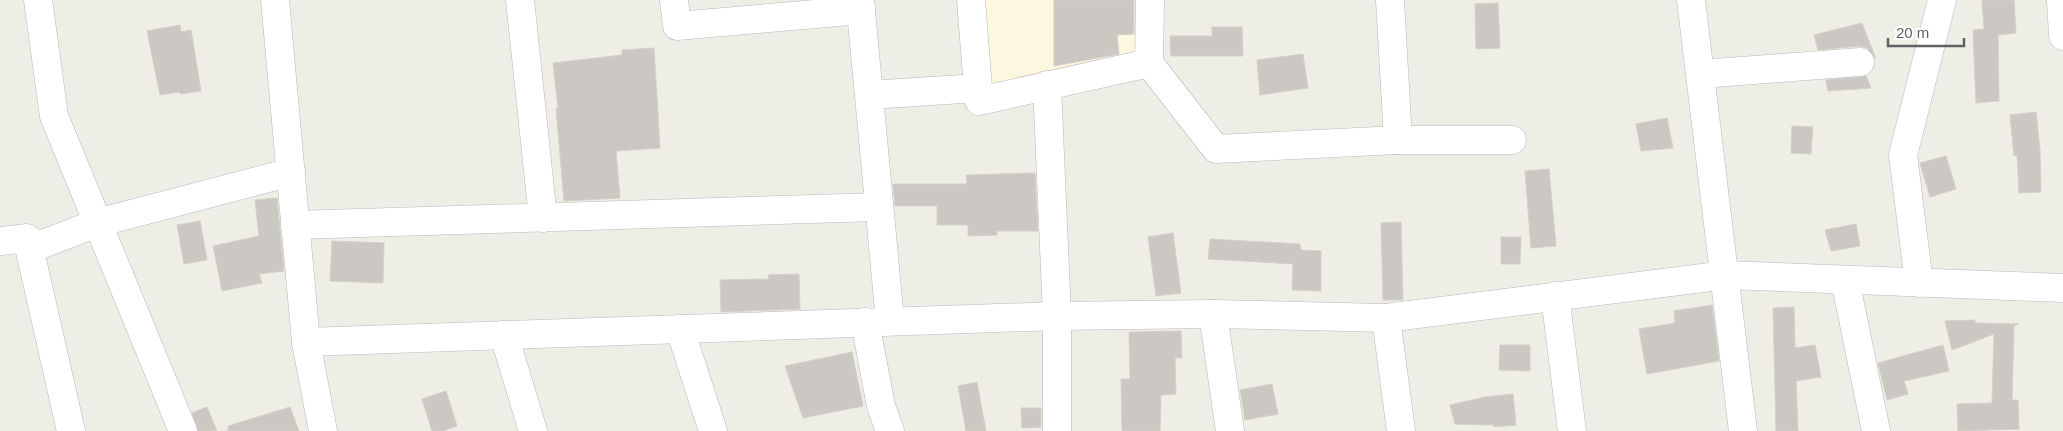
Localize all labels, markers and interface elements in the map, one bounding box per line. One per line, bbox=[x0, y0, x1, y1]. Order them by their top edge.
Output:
scale bar bbox=[1888, 15, 1964, 47]
text: 20 m bbox=[1896, 24, 1929, 41]

